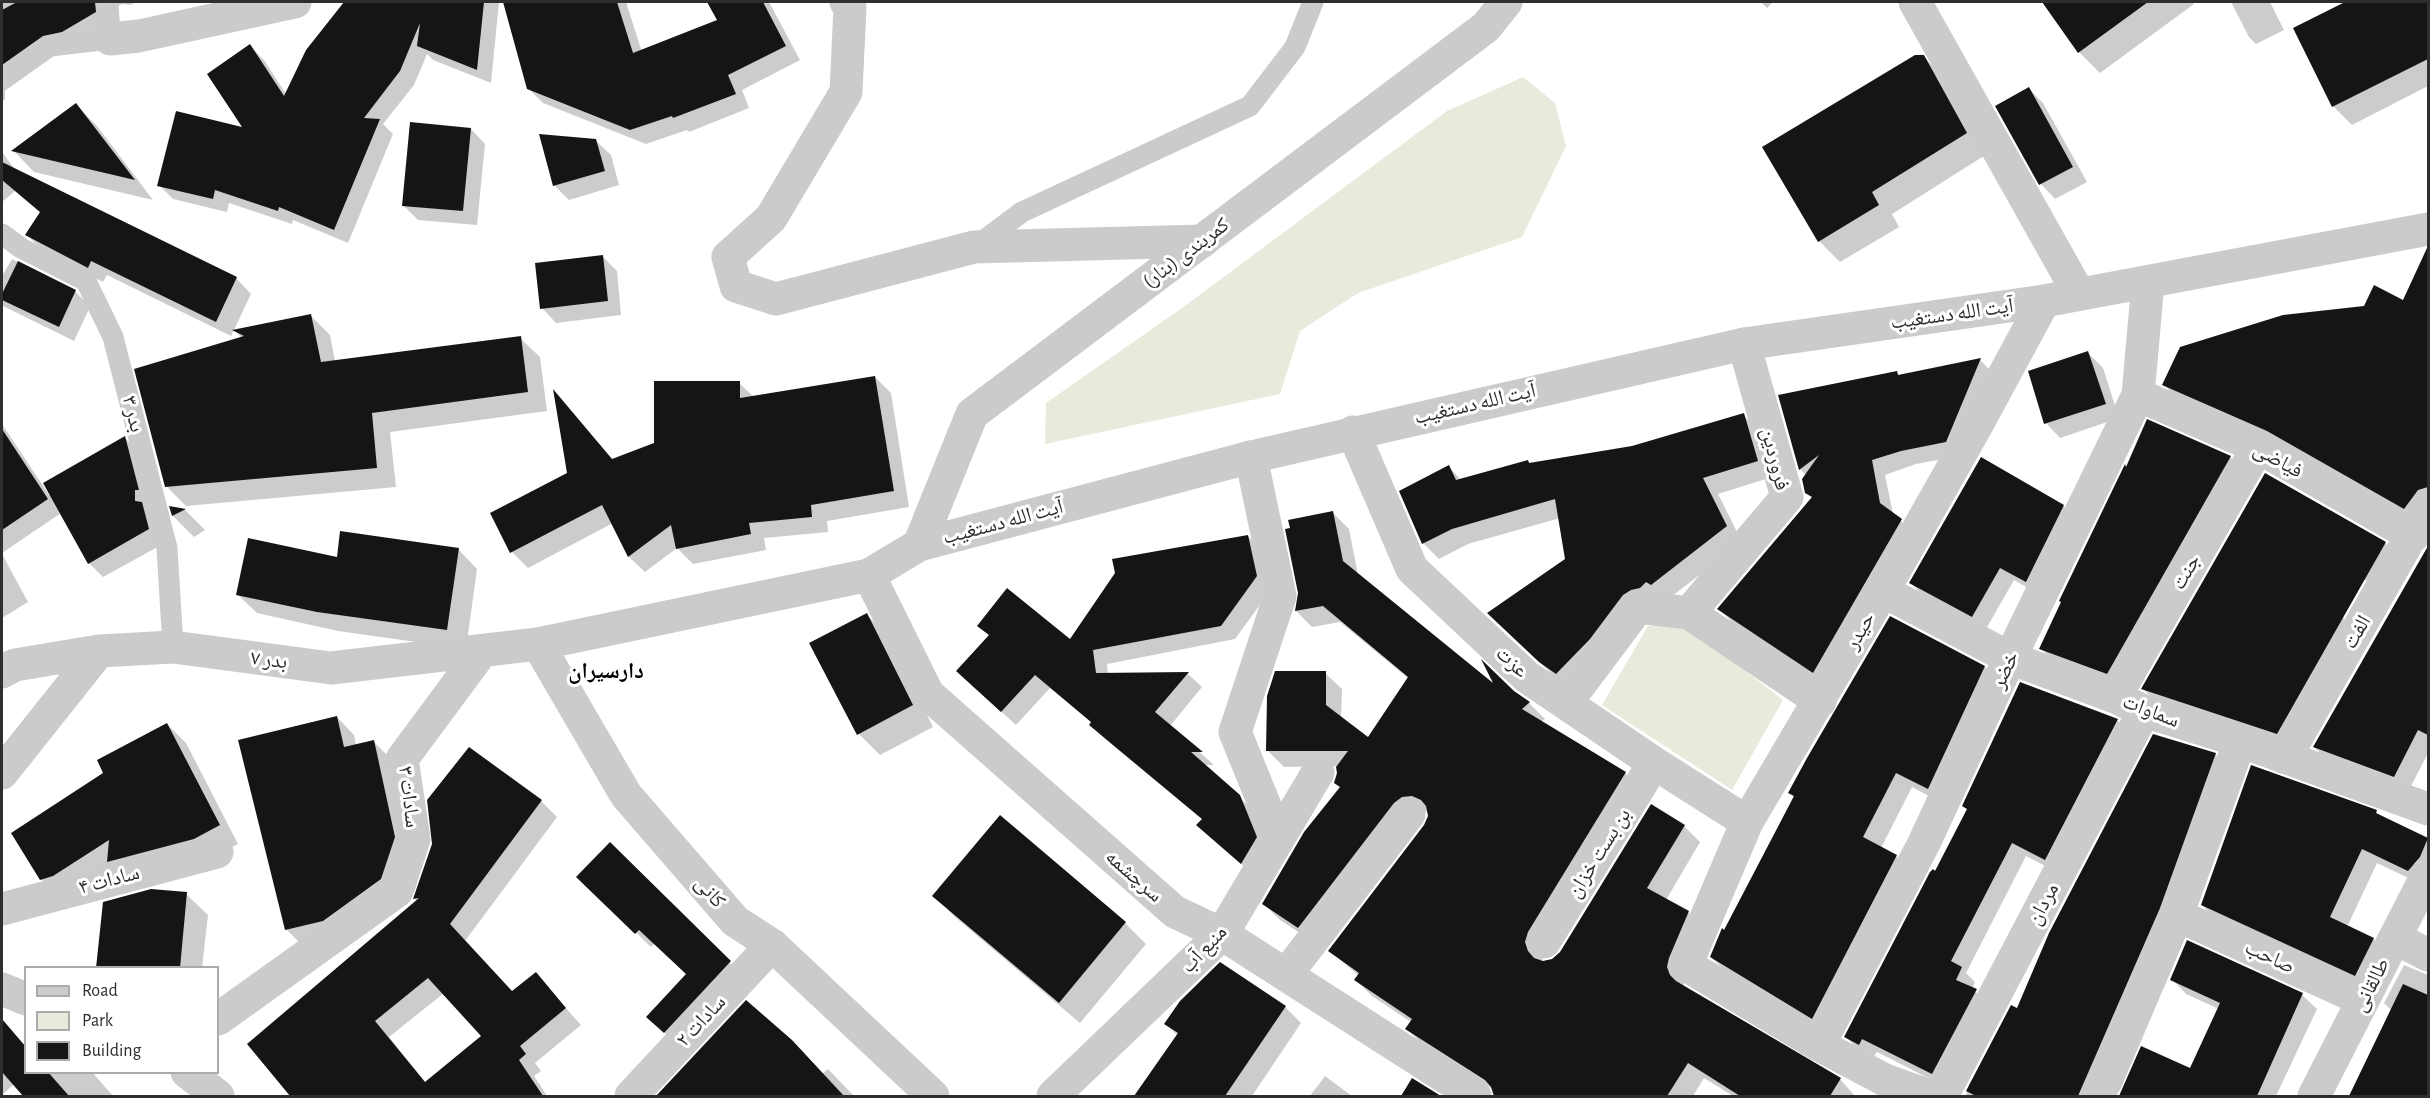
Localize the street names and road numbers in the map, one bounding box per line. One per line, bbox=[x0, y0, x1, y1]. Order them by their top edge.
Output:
street label: کمربندی (بنار) bbox=[1138, 212, 1234, 294]
street label: آیت الله دستغیب bbox=[1889, 293, 2015, 335]
street label: آیت الله دستغیب bbox=[1412, 378, 1538, 430]
street label: بدر ۳ bbox=[116, 393, 150, 435]
street label: فروردین bbox=[1755, 425, 1795, 493]
street label: فیاضی bbox=[2249, 436, 2307, 484]
street label: آیت الله دستغیب bbox=[940, 494, 1066, 550]
street label: جنت bbox=[2166, 550, 2206, 594]
street label: حیدر bbox=[1839, 608, 1881, 654]
street label: الفت bbox=[2337, 611, 2377, 653]
street label: عزت bbox=[1490, 641, 1534, 683]
street label: بدر ۷ bbox=[249, 645, 289, 675]
street label: خضر bbox=[1986, 647, 2024, 693]
street label: سماوات bbox=[2119, 689, 2183, 733]
street label: سادات ۳ bbox=[393, 765, 425, 829]
street label: بن بست خزان bbox=[1562, 804, 1636, 902]
street label: سرچشمه bbox=[1100, 844, 1168, 908]
street label: سادات ۴ bbox=[76, 860, 142, 900]
street label: کانی bbox=[689, 871, 731, 913]
street label: مردان bbox=[2022, 879, 2064, 929]
street label: منبع آب bbox=[1176, 920, 1232, 978]
street label: صاحب bbox=[2241, 935, 2299, 979]
street label: طالقانی bbox=[2347, 954, 2395, 1016]
street label: سادات ۲ bbox=[671, 990, 731, 1052]

